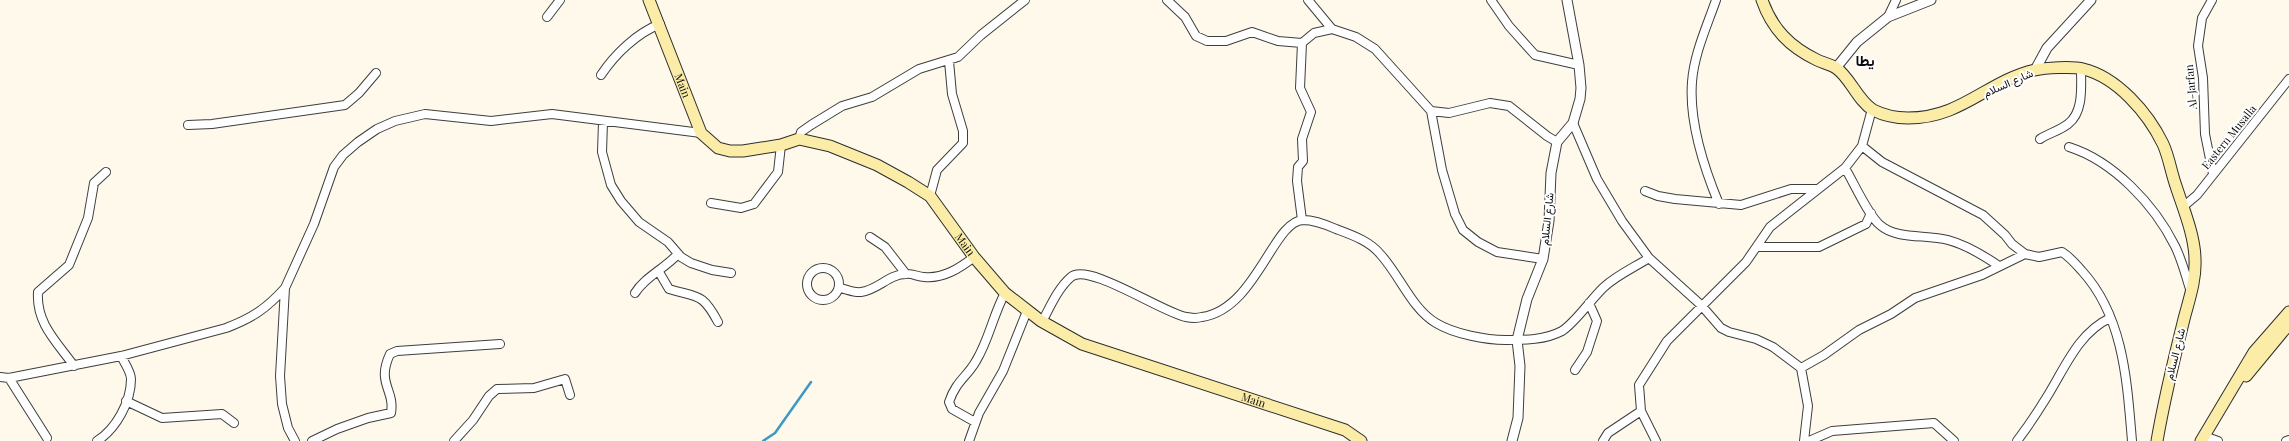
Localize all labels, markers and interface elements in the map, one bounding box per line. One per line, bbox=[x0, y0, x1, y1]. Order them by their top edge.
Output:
district label: يطا bbox=[1855, 50, 1875, 70]
street label: Al-Jarfan bbox=[2181, 64, 2200, 111]
street label: شارع السلام bbox=[1981, 65, 2036, 101]
street label: Main bbox=[671, 71, 695, 100]
street label: Eastern Musalla bbox=[2198, 101, 2260, 172]
street label: شارع السلام bbox=[1536, 191, 1558, 246]
street label: Main bbox=[952, 230, 979, 259]
street label: شارع السلام bbox=[2161, 326, 2189, 382]
street label: Main bbox=[1240, 389, 1268, 411]

